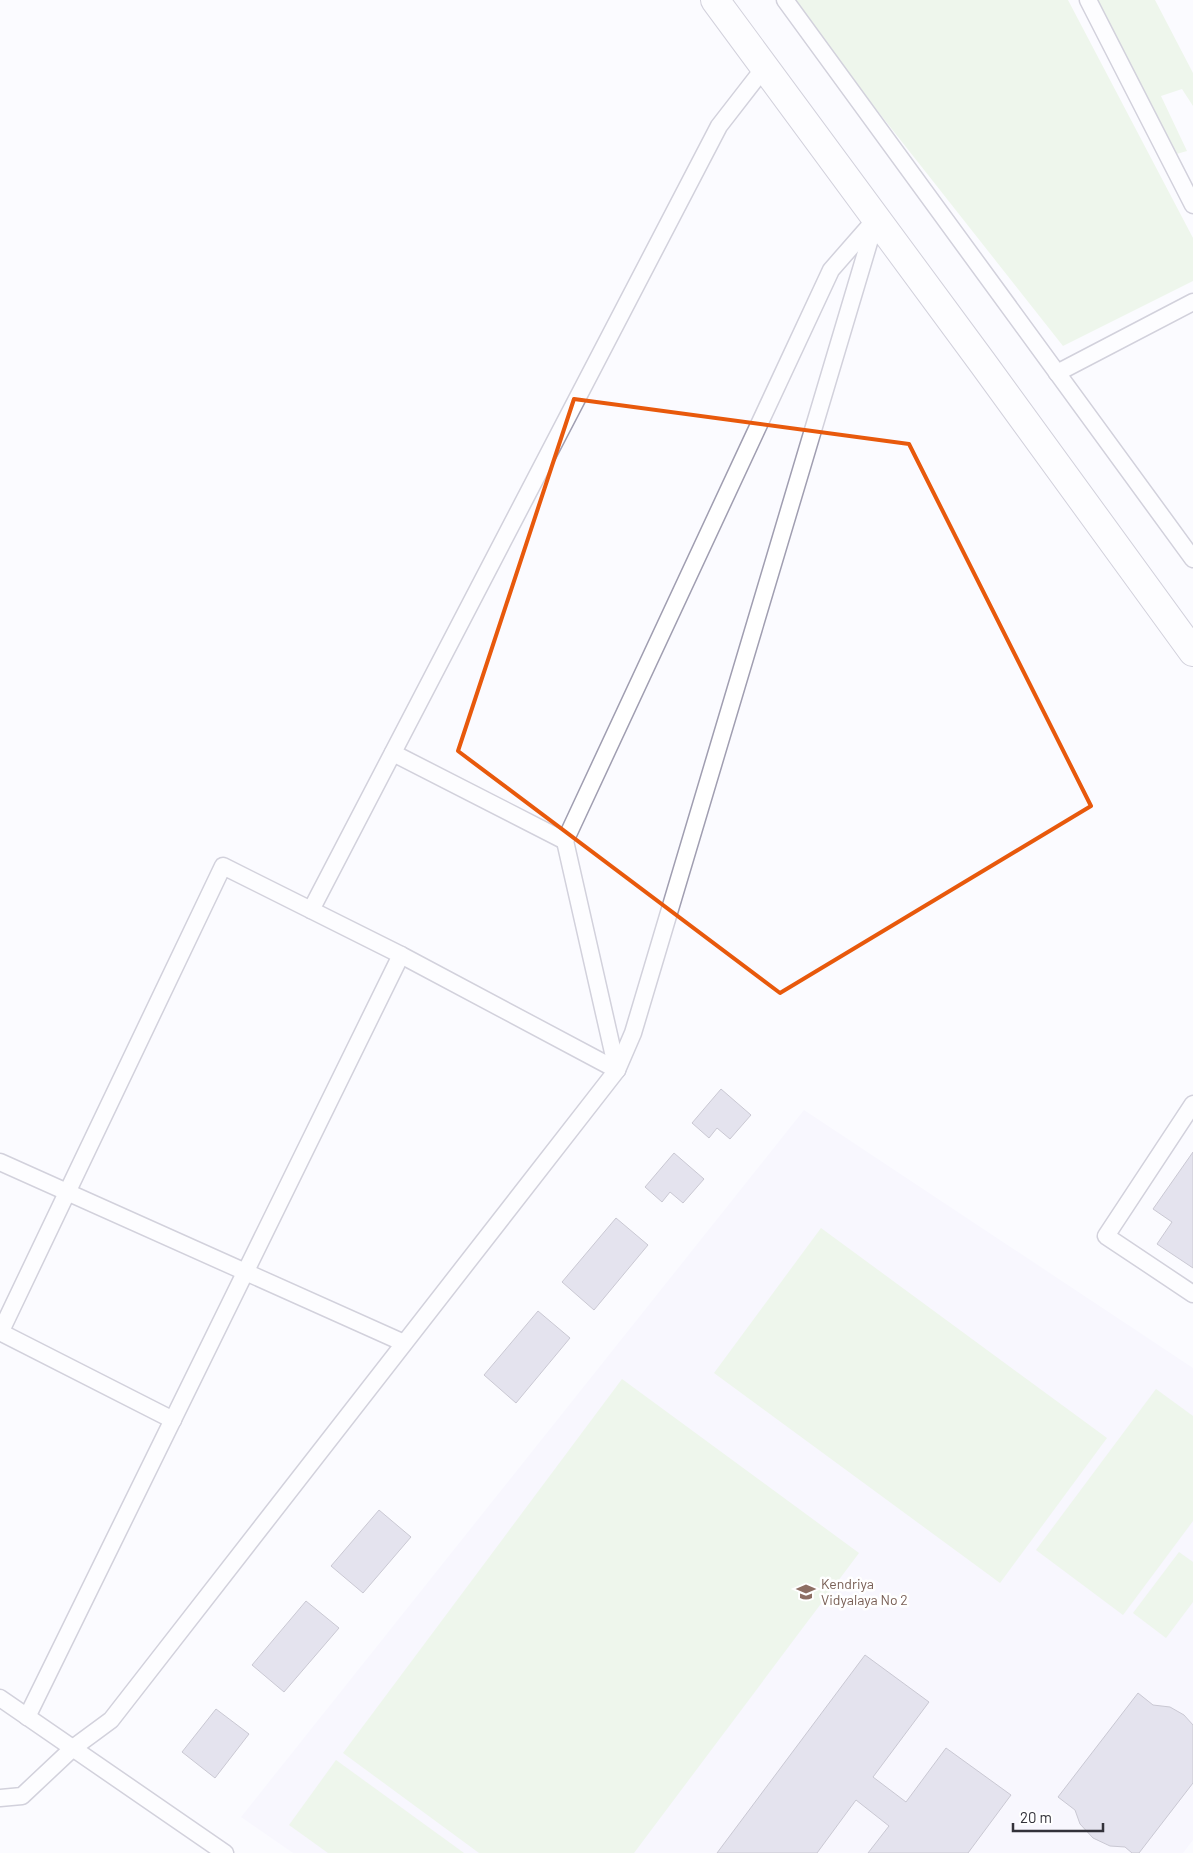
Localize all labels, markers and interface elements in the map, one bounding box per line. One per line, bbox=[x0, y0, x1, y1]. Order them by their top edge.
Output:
place label: Kendriya Vidyalaya No 2 bbox=[821, 1575, 908, 1608]
school or university icon: Kendriya Vidyalaya No 2 bbox=[795, 1581, 817, 1603]
scale bar bbox=[1013, 1800, 1103, 1832]
text: 20 m bbox=[1020, 1808, 1052, 1826]

